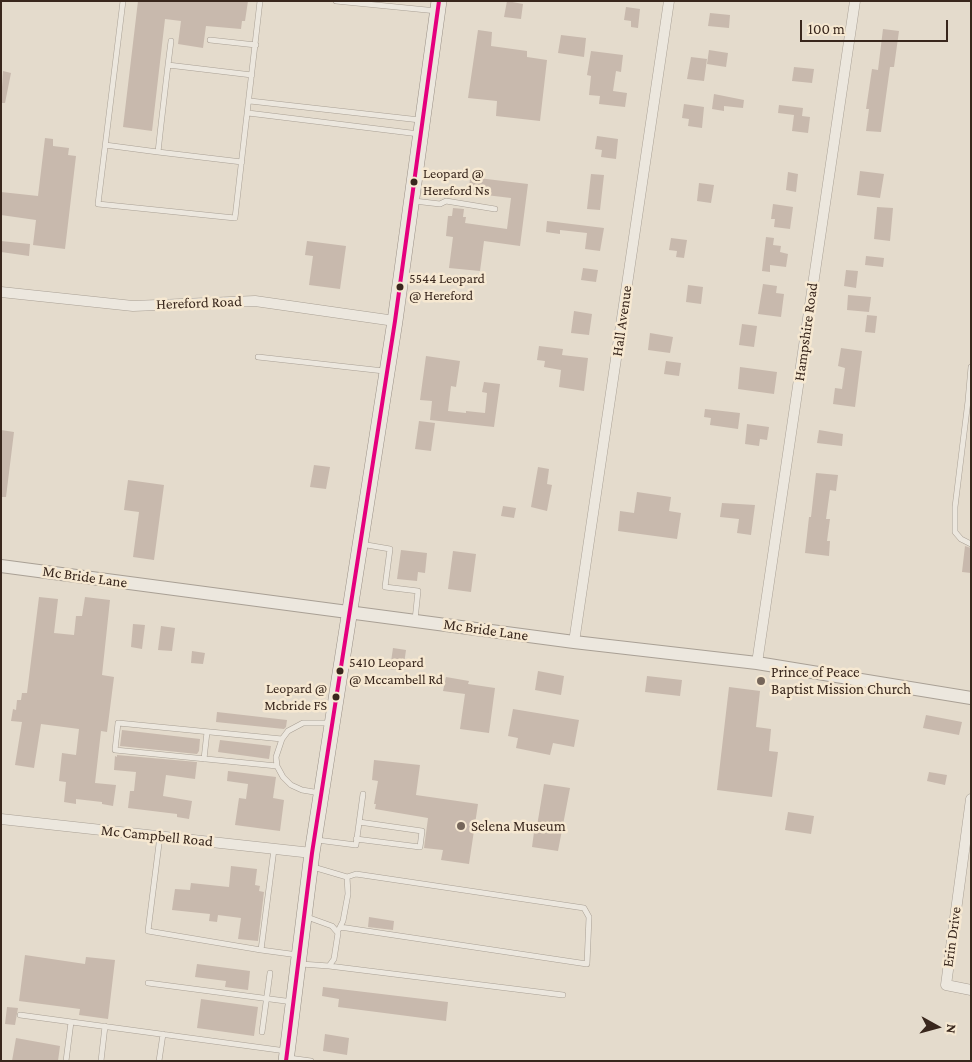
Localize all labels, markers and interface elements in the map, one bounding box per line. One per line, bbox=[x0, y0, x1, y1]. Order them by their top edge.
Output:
scale bar bbox=[802, 10, 950, 42]
text: 100 m bbox=[808, 21, 845, 37]
place label: Leopard @ Hereford Ns bbox=[423, 166, 489, 198]
marker: Leopard @ Hereford Ns bbox=[409, 177, 419, 187]
place label: 5544 Leopard @ Hereford bbox=[409, 271, 485, 304]
marker: 5544 Leopard @ Hereford bbox=[395, 282, 405, 292]
street label: Hampshire Road bbox=[790, 282, 822, 382]
street label: Hall Avenue bbox=[608, 284, 636, 358]
street label: Hereford Road bbox=[156, 293, 242, 313]
street label: Mc Bride Lane bbox=[41, 562, 129, 592]
street label: Mc Bride Lane bbox=[442, 615, 530, 645]
place label: 5410 Leopard @ Mccambell Rd bbox=[349, 655, 443, 688]
place label: Prince of Peace Baptist Mission Church bbox=[771, 663, 911, 698]
marker: 5410 Leopard @ Mccambell Rd bbox=[335, 666, 345, 676]
marker: Prince of Peace Baptist Mission Church bbox=[755, 675, 767, 687]
place label: Leopard @ Mcbride FS bbox=[264, 681, 327, 714]
marker: Leopard @ Mcbride FS bbox=[331, 692, 341, 702]
place label: Selena Museum bbox=[471, 817, 566, 835]
marker: Selena Museum bbox=[455, 820, 467, 832]
street label: Mc Campbell Road bbox=[100, 821, 214, 851]
street label: Erin Drive bbox=[939, 906, 965, 968]
north arrow bbox=[912, 1002, 962, 1052]
text: N bbox=[943, 1023, 960, 1035]

